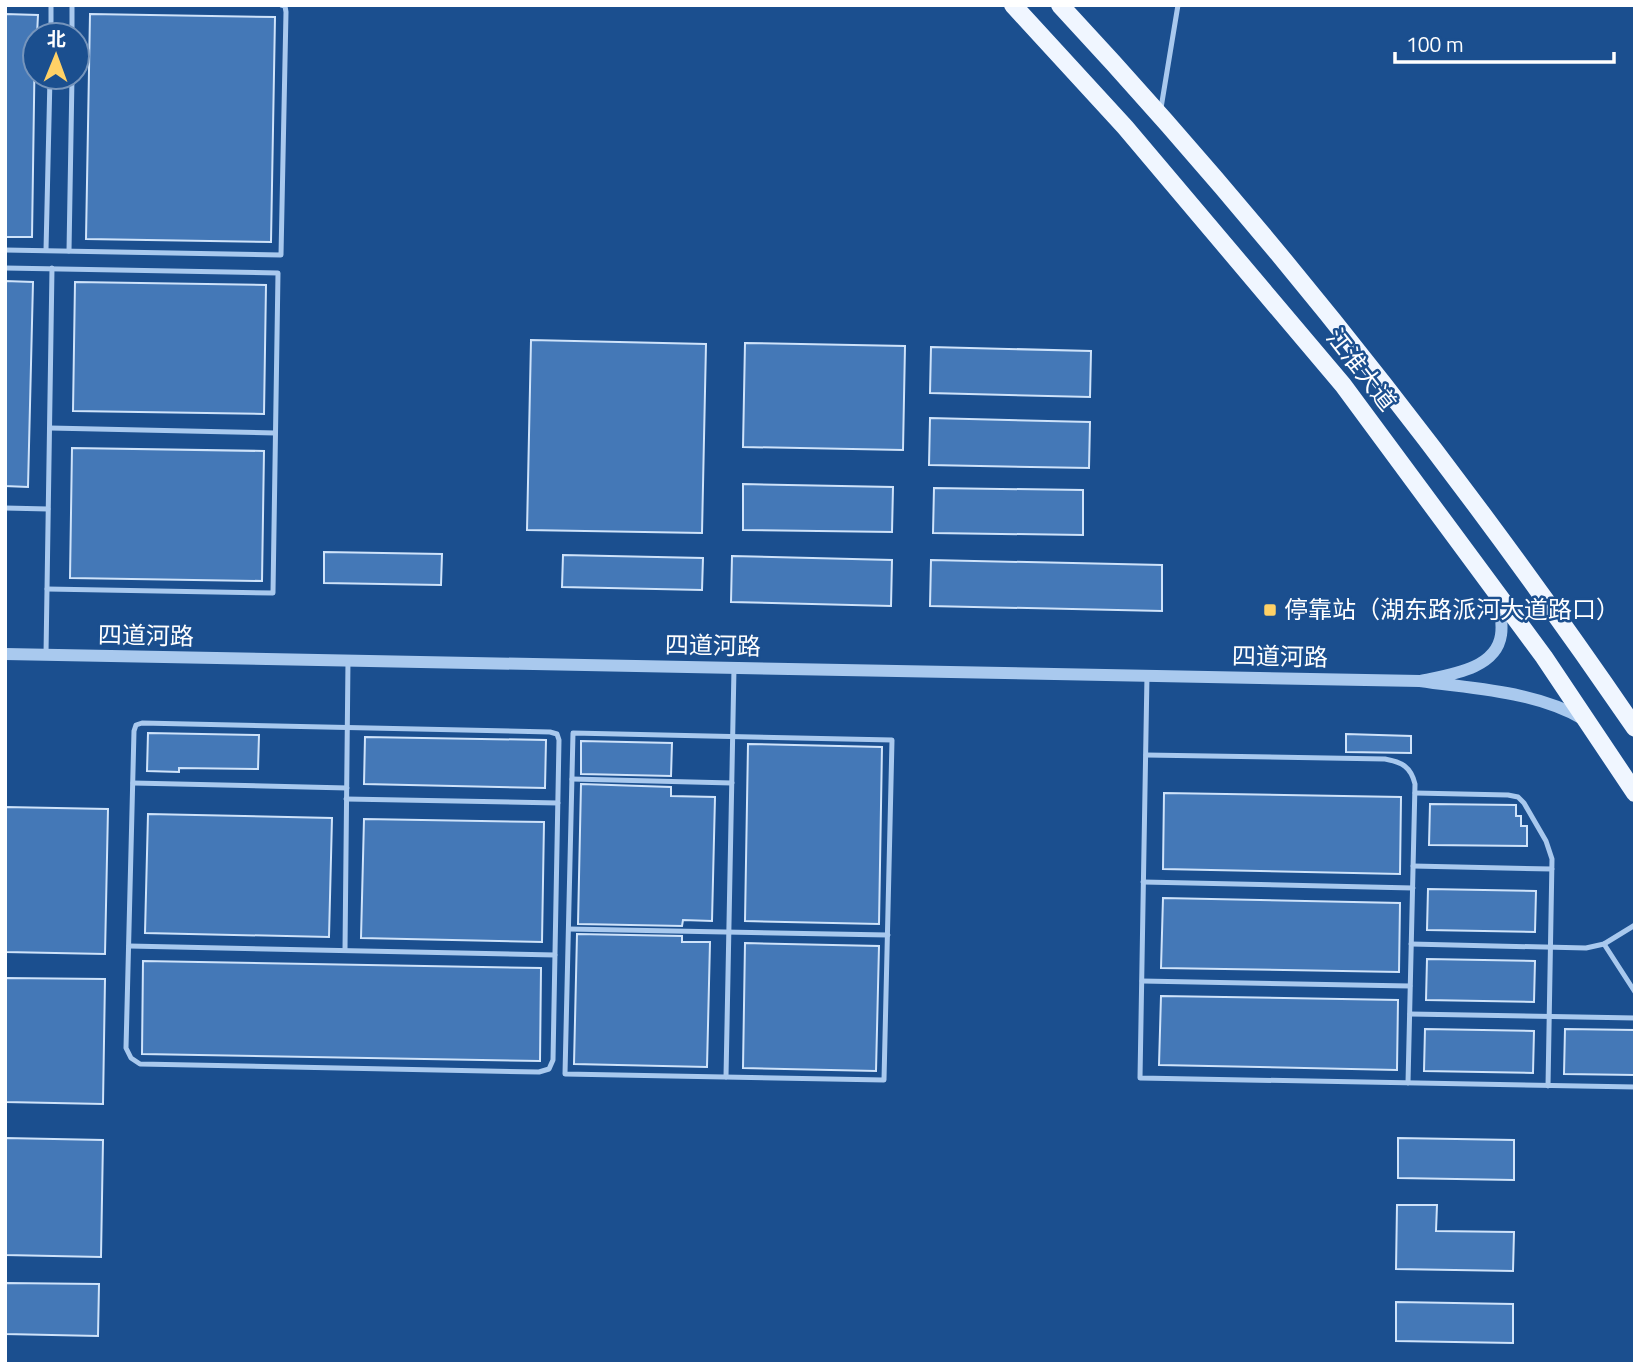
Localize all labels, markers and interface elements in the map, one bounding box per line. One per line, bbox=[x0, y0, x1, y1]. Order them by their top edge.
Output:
north arrow bbox=[21, 21, 91, 91]
scale bar bbox=[1395, 21, 1614, 65]
text: 北 bbox=[47, 24, 66, 53]
text: 100 m bbox=[1406, 28, 1463, 60]
street label: 江淮大道 bbox=[1318, 320, 1406, 418]
place label: 停靠站（湖东路派河大道路口） bbox=[1284, 591, 1620, 627]
marker: 停靠站（湖东路派河大道路口） bbox=[1262, 602, 1278, 618]
street label: 四道河路 bbox=[98, 616, 194, 654]
street label: 四道河路 bbox=[665, 626, 761, 664]
street label: 四道河路 bbox=[1232, 637, 1328, 675]

